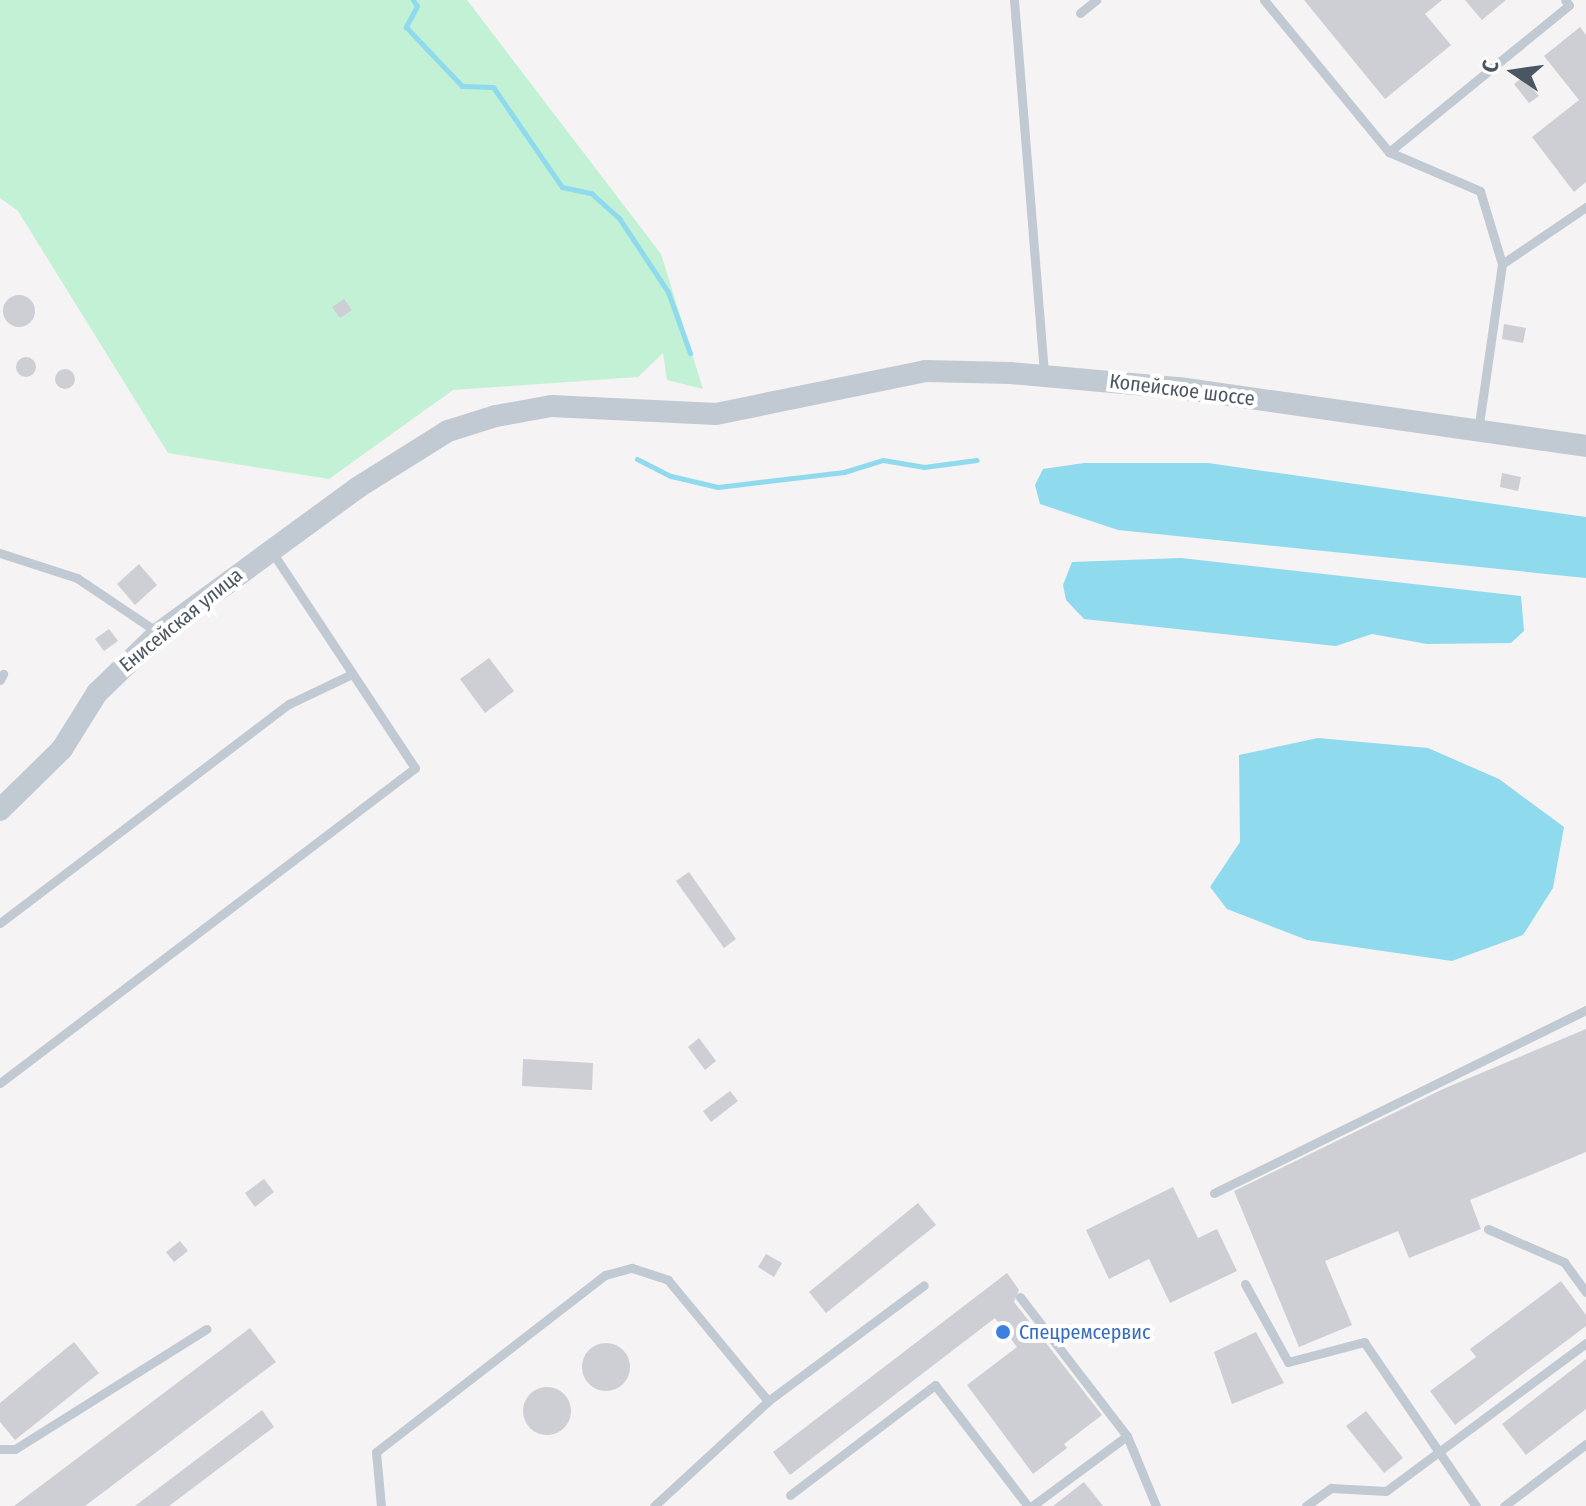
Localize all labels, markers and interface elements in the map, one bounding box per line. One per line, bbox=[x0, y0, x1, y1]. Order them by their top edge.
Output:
north arrow bbox=[1474, 32, 1554, 112]
text: С bbox=[1476, 58, 1505, 75]
street label: Копейское шоссе bbox=[1108, 369, 1256, 411]
street label: Енисейская улица bbox=[115, 563, 247, 677]
place label: Спецремсервис bbox=[1019, 1320, 1151, 1344]
marker: Спецремсервис bbox=[994, 1323, 1012, 1341]

